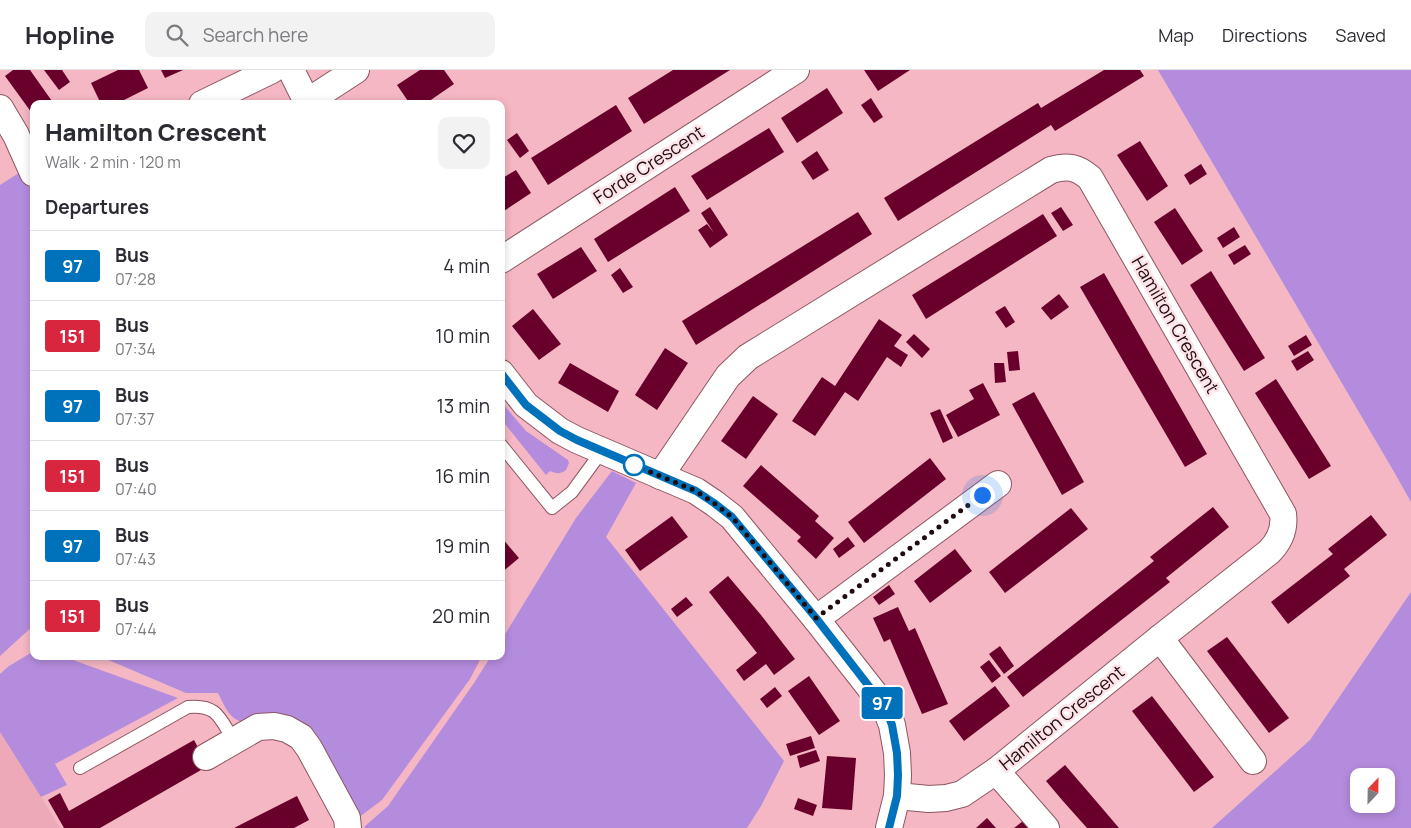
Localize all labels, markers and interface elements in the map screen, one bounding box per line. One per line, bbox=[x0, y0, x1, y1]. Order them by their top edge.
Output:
search box bbox=[145, 12, 495, 57]
text: Hopline bbox=[25, 18, 115, 51]
icon: search bbox=[163, 21, 191, 49]
text: Search here bbox=[203, 22, 308, 48]
text: Map bbox=[1158, 23, 1194, 47]
text: Directions bbox=[1222, 23, 1307, 47]
text: Saved bbox=[1335, 23, 1386, 47]
text: Hamilton Crescent bbox=[45, 115, 267, 148]
button: heart bbox=[438, 117, 490, 169]
street label: Forde Crescent bbox=[588, 119, 708, 209]
text: Walk · 2 min · 120 m bbox=[45, 151, 181, 173]
text: Departures bbox=[45, 194, 149, 220]
text: Bus bbox=[115, 242, 149, 268]
street label: Hamilton Crescent bbox=[1127, 251, 1225, 398]
text: 4 min bbox=[443, 253, 490, 279]
text: 97 bbox=[62, 254, 83, 278]
text: 07:28 bbox=[115, 268, 156, 290]
text: Bus bbox=[115, 312, 149, 338]
text: 10 min bbox=[435, 323, 490, 349]
text: 151 bbox=[59, 324, 86, 348]
text: 07:34 bbox=[115, 338, 156, 360]
text: Bus bbox=[115, 382, 149, 408]
text: 13 min bbox=[436, 393, 490, 419]
text: 97 bbox=[62, 394, 83, 418]
text: 07:37 bbox=[115, 408, 154, 430]
text: Bus bbox=[115, 452, 149, 478]
unlabelled marker bbox=[623, 454, 645, 476]
text: 16 min bbox=[435, 463, 490, 489]
text: 151 bbox=[59, 464, 86, 488]
text: 07:40 bbox=[115, 478, 157, 500]
your location bbox=[970, 483, 995, 508]
text: Bus bbox=[115, 522, 149, 548]
text: 19 min bbox=[435, 533, 490, 559]
text: 97 bbox=[62, 534, 83, 558]
text: 07:43 bbox=[115, 548, 156, 570]
text: Bus bbox=[115, 592, 149, 618]
text: 20 min bbox=[432, 603, 490, 629]
text: 151 bbox=[59, 604, 86, 628]
text: 07:44 bbox=[115, 618, 157, 640]
street label: Hamilton Crescent bbox=[994, 659, 1129, 775]
line badge: 97 bbox=[860, 687, 904, 719]
text: 97 bbox=[872, 691, 892, 715]
north arrow bbox=[1350, 768, 1395, 812]
map controls bbox=[1350, 768, 1395, 813]

